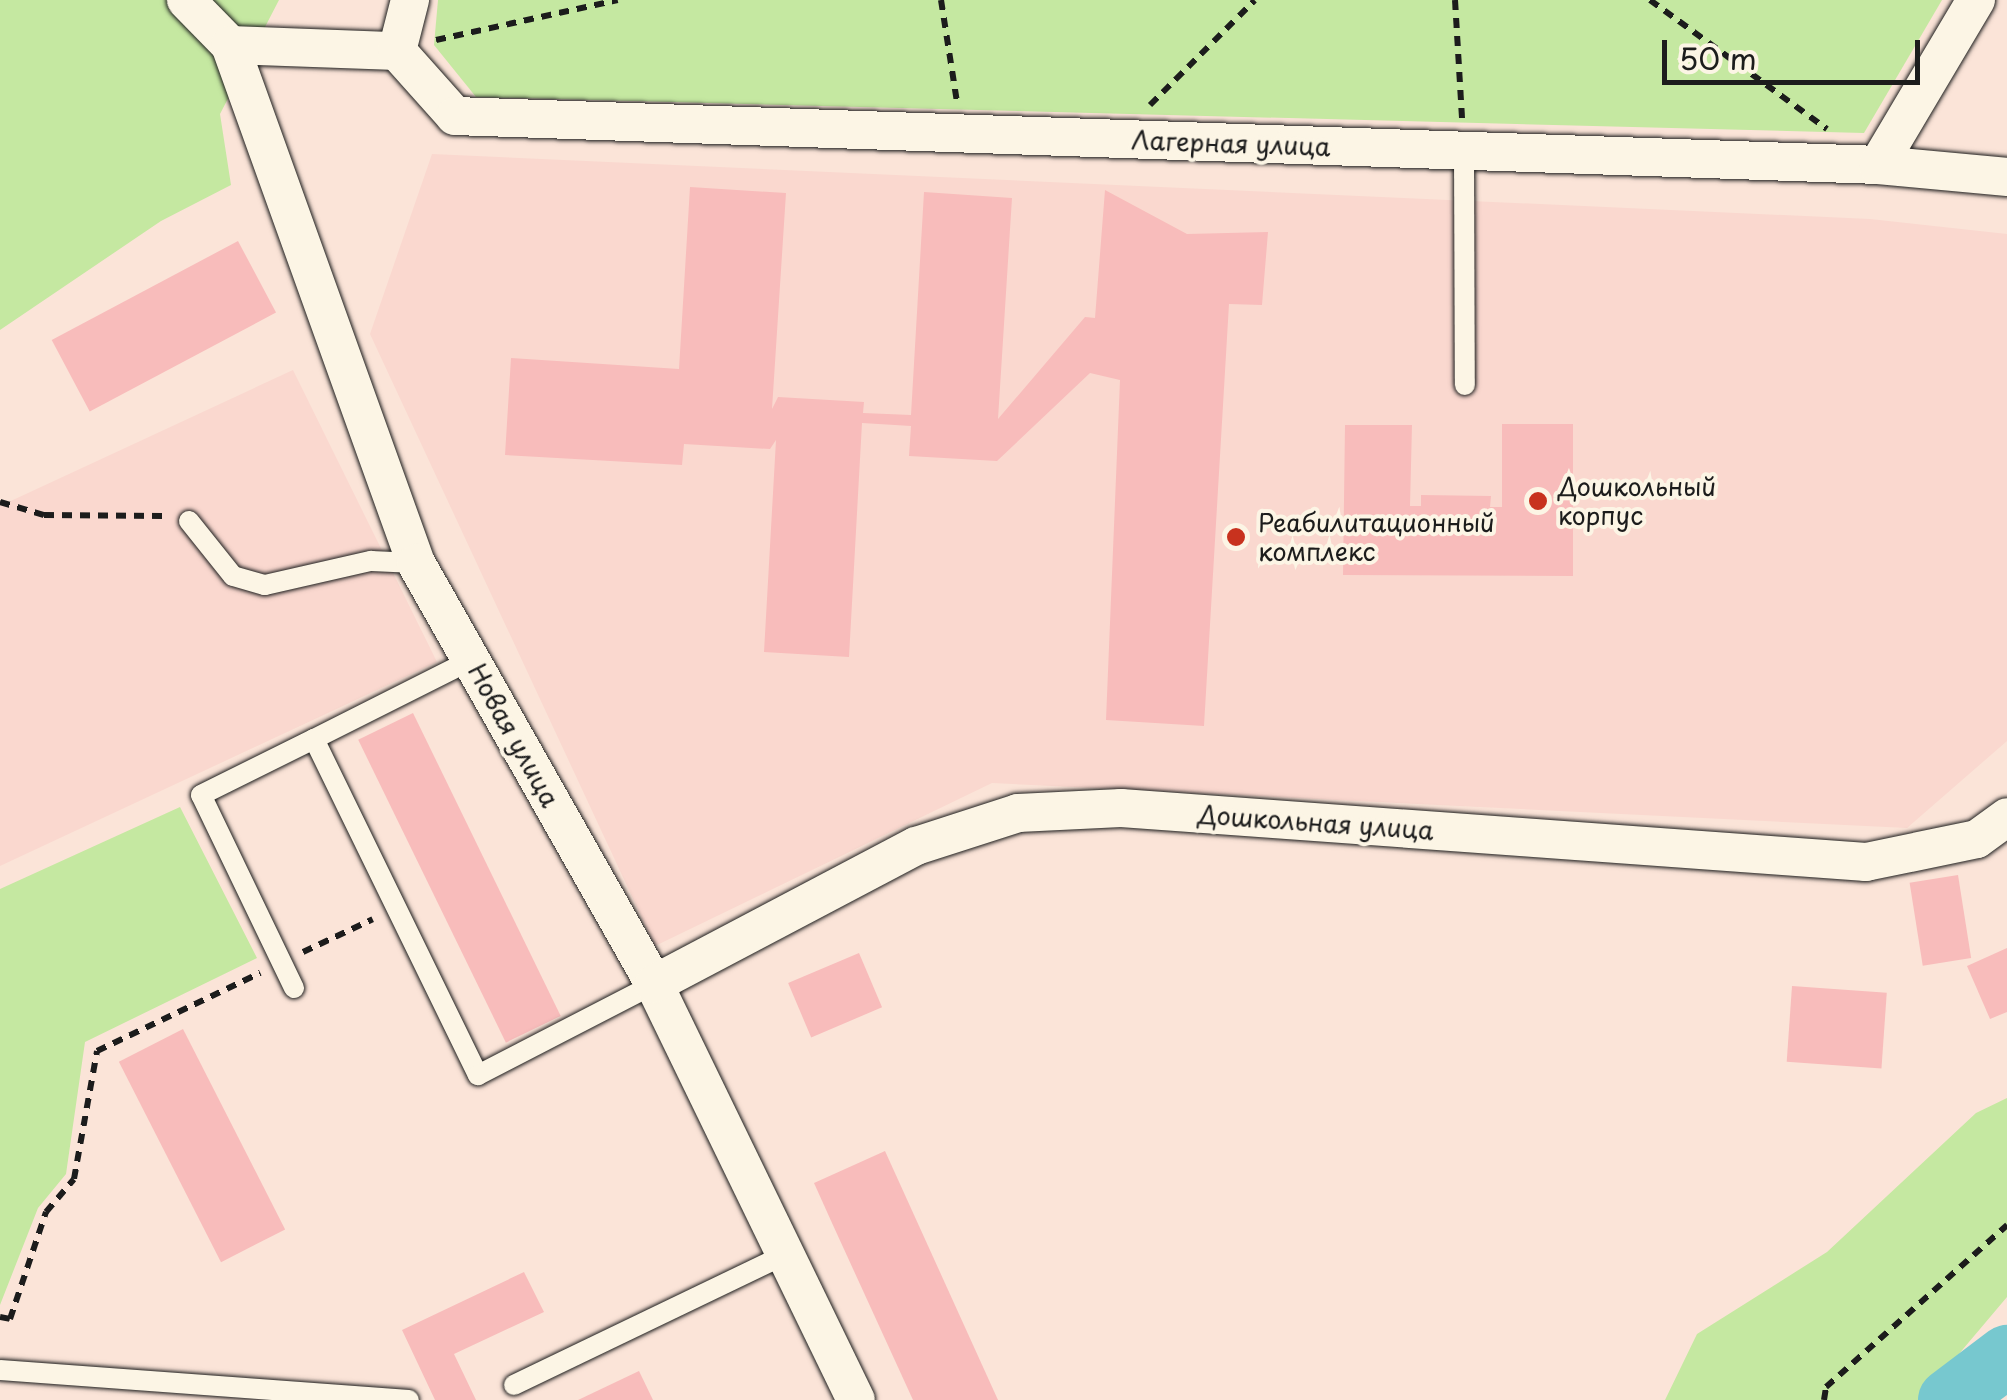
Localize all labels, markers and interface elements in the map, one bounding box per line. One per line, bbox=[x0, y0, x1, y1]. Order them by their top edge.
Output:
scale bar bbox=[1667, 20, 1924, 82]
text: 50 m bbox=[1679, 35, 1757, 80]
street label: Лагерная улица bbox=[1130, 125, 1332, 161]
place label: Дошкольный корпус bbox=[1558, 472, 1716, 531]
marker: Дошкольный корпус bbox=[1527, 490, 1549, 512]
place label: Реабилитационный комплекс bbox=[1258, 508, 1495, 567]
marker: Реабилитационный комплекс bbox=[1223, 524, 1249, 550]
street label: Новая улица bbox=[462, 658, 566, 812]
street label: Дошкольная улица bbox=[1196, 799, 1436, 845]

